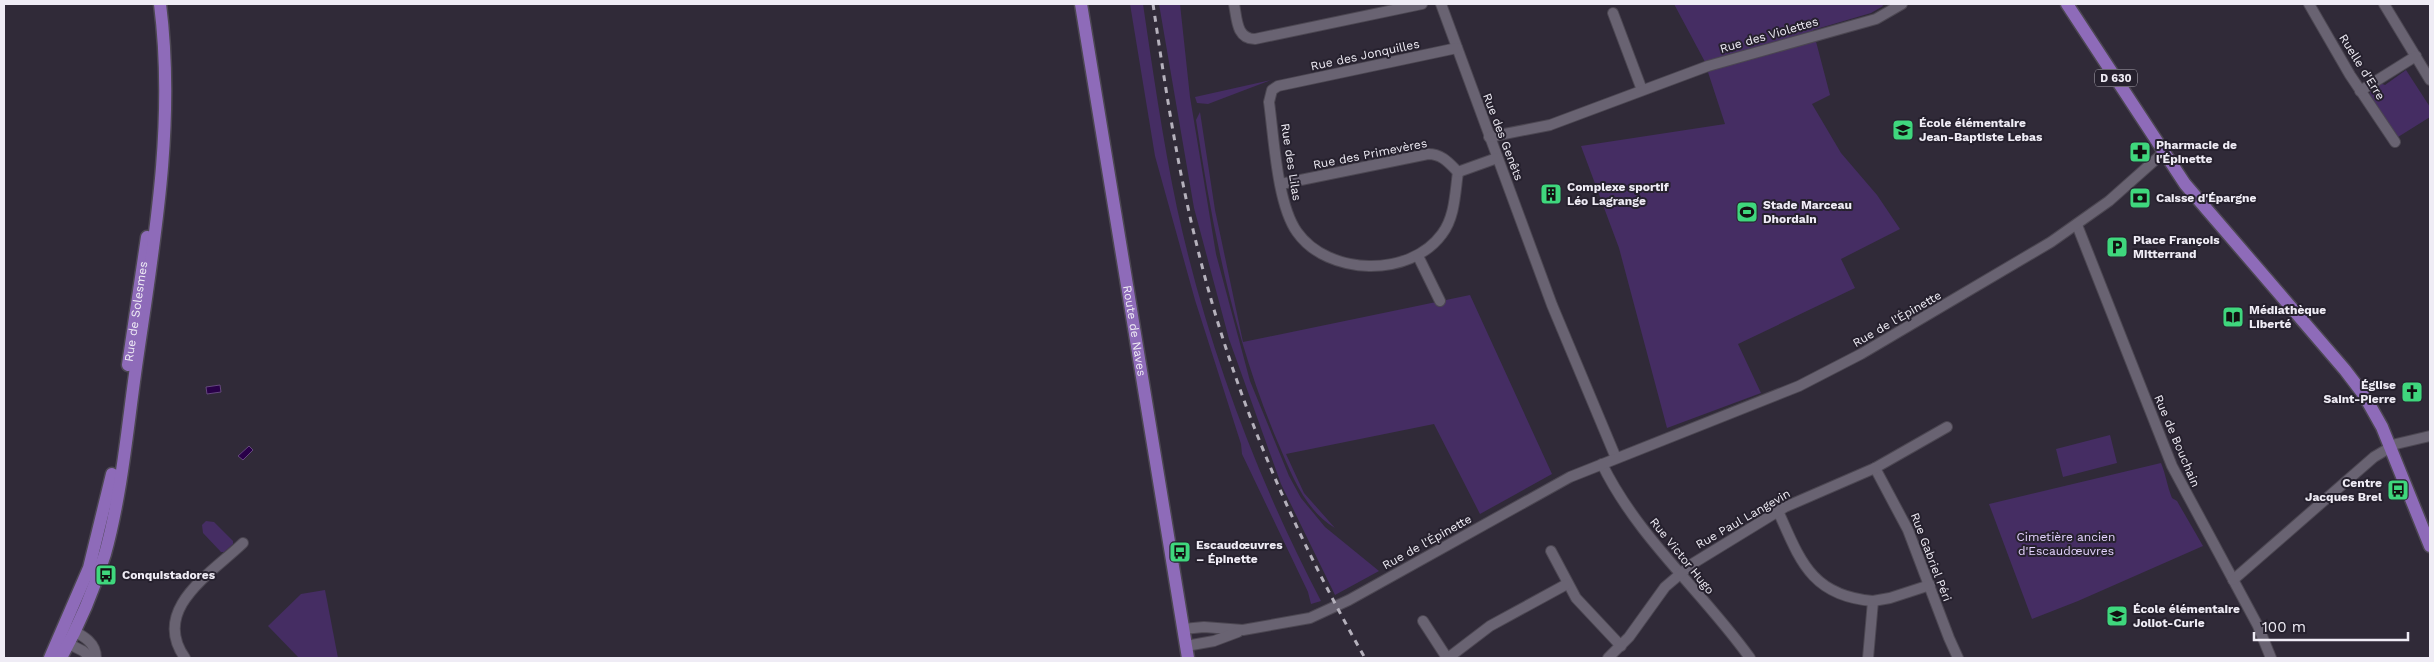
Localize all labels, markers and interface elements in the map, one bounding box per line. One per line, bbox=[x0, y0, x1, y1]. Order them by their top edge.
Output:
street label: Rue des Violettes bbox=[1718, 14, 1820, 56]
street label: Ruelle d'Erre bbox=[2336, 31, 2388, 103]
street label: Rue des Jonquilles bbox=[1309, 37, 1421, 73]
road number: D 630 bbox=[2095, 70, 2137, 86]
street label: Rue des Genêts bbox=[1480, 91, 1526, 183]
place label: École élémentaire Jean-Baptiste Lebas bbox=[1919, 116, 2043, 144]
school or university icon: École élémentaire Jean-Baptiste Lebas bbox=[1891, 118, 1915, 142]
street label: Rue des Lilas bbox=[1278, 122, 1304, 202]
street label: Rue des Primevères bbox=[1312, 136, 1428, 172]
place label: Pharmacie de l'Épinette bbox=[2156, 138, 2237, 166]
pharmacy icon: Pharmacie de l'Épinette bbox=[2128, 140, 2152, 164]
place label: Complexe sportif Léo Lagrange bbox=[1567, 180, 1669, 208]
building icon: Complexe sportif Léo Lagrange bbox=[1539, 182, 1563, 206]
bank icon: Caisse d'Épargne bbox=[2128, 186, 2152, 210]
place label: Caisse d'Épargne bbox=[2156, 191, 2256, 205]
place label: Stade Marceau Dhordain bbox=[1763, 198, 1852, 226]
sports icon: Stade Marceau Dhordain bbox=[1735, 200, 1759, 224]
place label: Place François Mitterrand bbox=[2133, 233, 2220, 261]
parking icon: Place François Mitterrand bbox=[2105, 235, 2129, 259]
street label: Rue de Solesmes bbox=[122, 260, 150, 363]
street label: Route de Naves bbox=[1120, 284, 1149, 377]
street label: Rue de l'Épinette bbox=[1850, 288, 1944, 350]
place label: Médiathèque Liberté bbox=[2249, 303, 2326, 331]
library icon: Médiathèque Liberté bbox=[2221, 305, 2245, 329]
place label: Église Saint-Pierre bbox=[2324, 378, 2396, 406]
church icon: Église Saint-Pierre bbox=[2400, 380, 2424, 404]
street label: Rue de Bouchain bbox=[2151, 393, 2203, 489]
place label: Centre Jacques Brel bbox=[2305, 476, 2382, 504]
bus stop icon: Centre Jacques Brel bbox=[2386, 478, 2410, 502]
street label: Rue Paul Langevin bbox=[1693, 486, 1793, 552]
street label: Rue Gabriel Péri bbox=[1908, 511, 1954, 603]
street label: Rue de l'Épinette bbox=[1380, 512, 1474, 572]
street label: Rue Victor Hugo bbox=[1647, 515, 1717, 597]
park label: Cimetière ancien d'Escaudœuvres bbox=[2017, 530, 2115, 558]
place label: Escaudœuvres – Épinette bbox=[1196, 538, 1283, 566]
bus stop icon: Escaudœuvres – Épinette bbox=[1168, 540, 1192, 564]
bus stop icon: Conquistadores bbox=[94, 563, 118, 587]
place label: Conquistadores bbox=[122, 568, 216, 582]
place label: École élémentaire Joliot-Curie bbox=[2133, 602, 2240, 630]
school or university icon: École élémentaire Joliot-Curie bbox=[2105, 604, 2129, 628]
scale bar bbox=[2254, 610, 2408, 642]
text: 100 m bbox=[2262, 618, 2306, 636]

